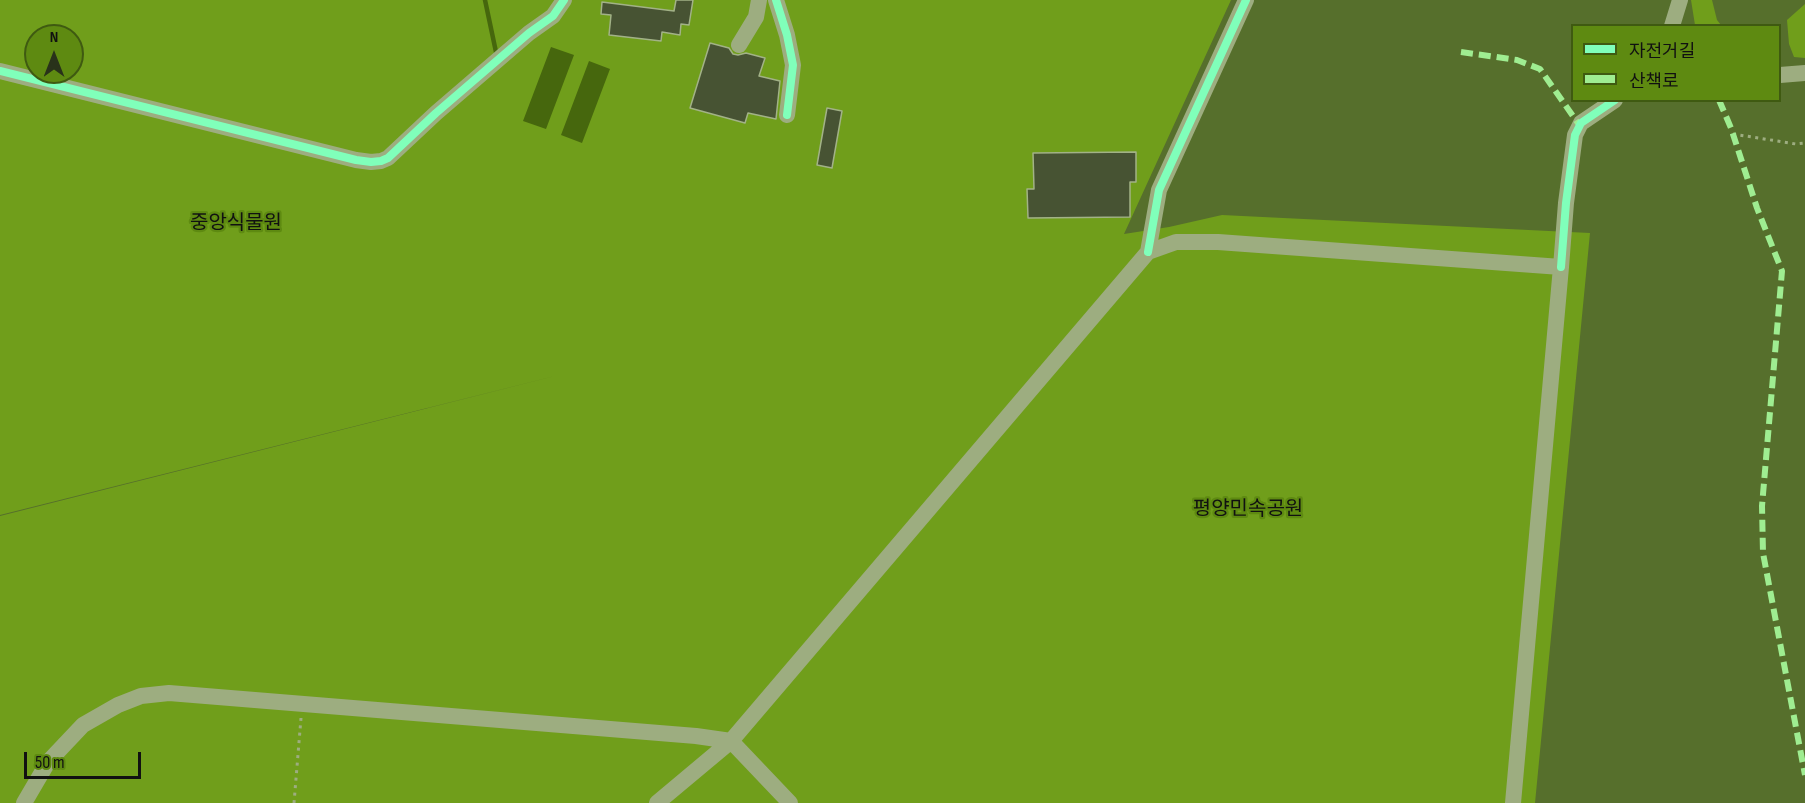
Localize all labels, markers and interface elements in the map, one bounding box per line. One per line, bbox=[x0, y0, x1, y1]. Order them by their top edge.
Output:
north arrow bbox=[24, 24, 84, 84]
legend bbox=[1571, 24, 1781, 102]
text: N bbox=[50, 28, 58, 47]
text: 자전거길 bbox=[1629, 41, 1695, 62]
text: 산책로 bbox=[1629, 71, 1679, 92]
park label: 중앙식물원 bbox=[190, 212, 282, 236]
park label: 평양민속공원 bbox=[1193, 498, 1303, 522]
scale bar bbox=[27, 740, 144, 778]
text: 50 m bbox=[35, 752, 65, 773]

